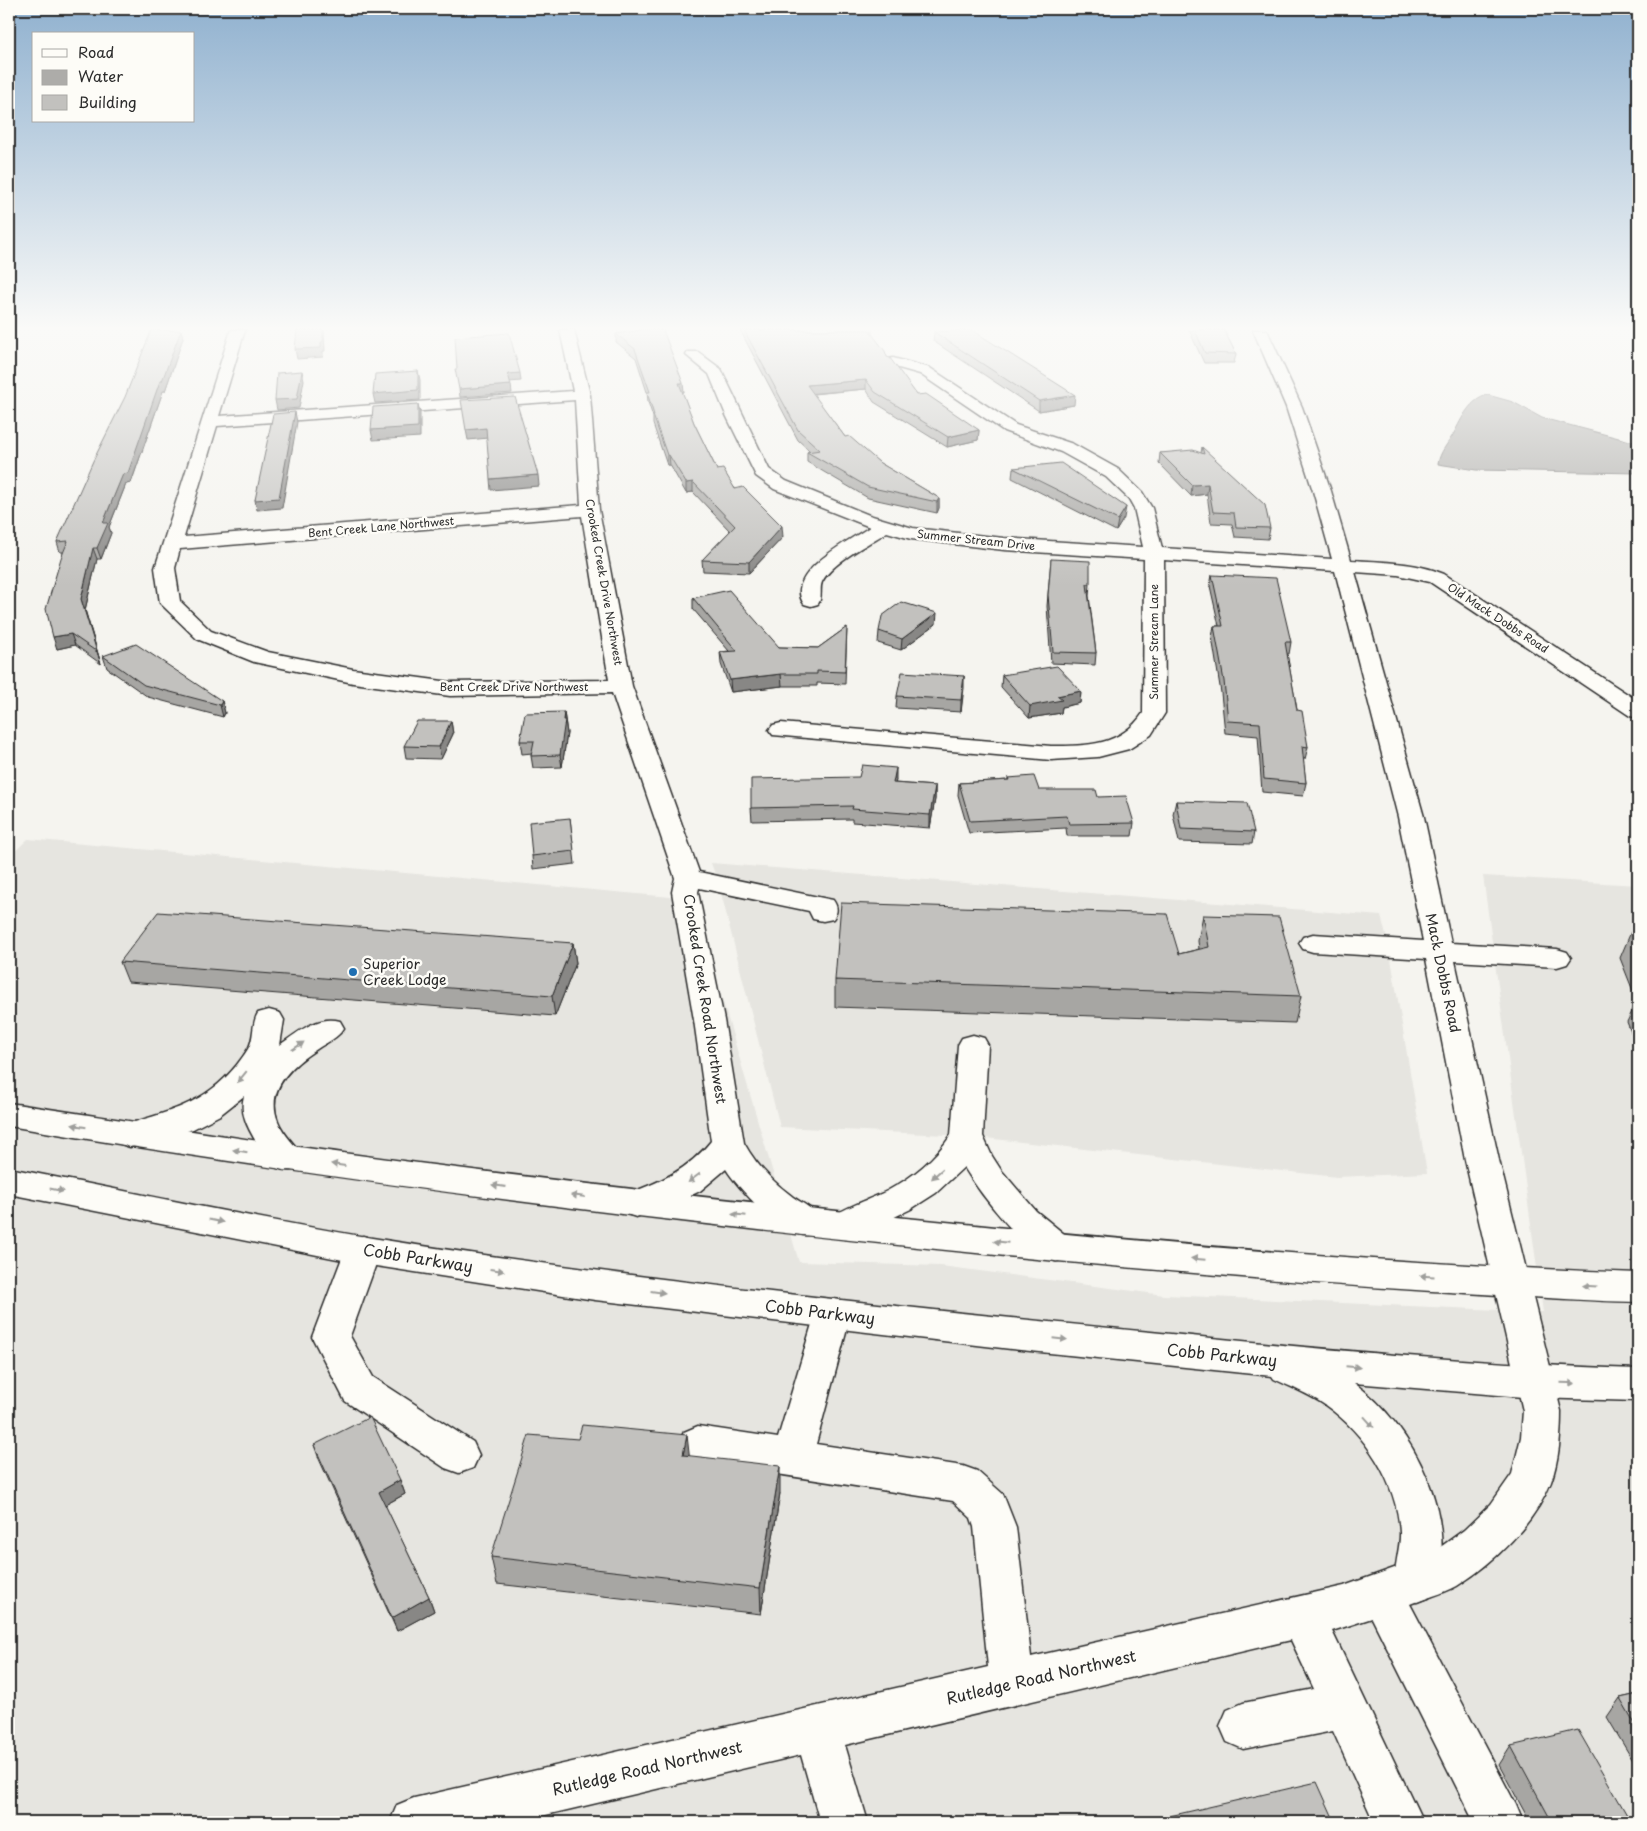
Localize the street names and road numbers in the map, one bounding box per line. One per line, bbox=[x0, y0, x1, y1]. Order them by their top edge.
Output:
street label: Crooked Creek Drive Northwest bbox=[581, 497, 628, 667]
street label: Bent Creek Lane Northwest bbox=[307, 512, 455, 541]
street label: Summer Stream Drive bbox=[916, 525, 1036, 554]
street label: Old Mack Dobbs Road bbox=[1444, 578, 1552, 657]
street label: Summer Stream Lane bbox=[1145, 584, 1162, 700]
street label: Bent Creek Drive Northwest bbox=[440, 678, 589, 695]
street label: Crooked Creek Road Northwest bbox=[679, 893, 733, 1106]
street label: Mack Dobbs Road bbox=[1421, 911, 1466, 1035]
street label: Cobb Parkway bbox=[362, 1236, 475, 1278]
street label: Cobb Parkway bbox=[764, 1292, 877, 1330]
street label: Cobb Parkway bbox=[1166, 1336, 1278, 1372]
street label: Rutledge Road Northwest bbox=[943, 1642, 1138, 1710]
street label: Rutledge Road Northwest bbox=[549, 1733, 744, 1801]

